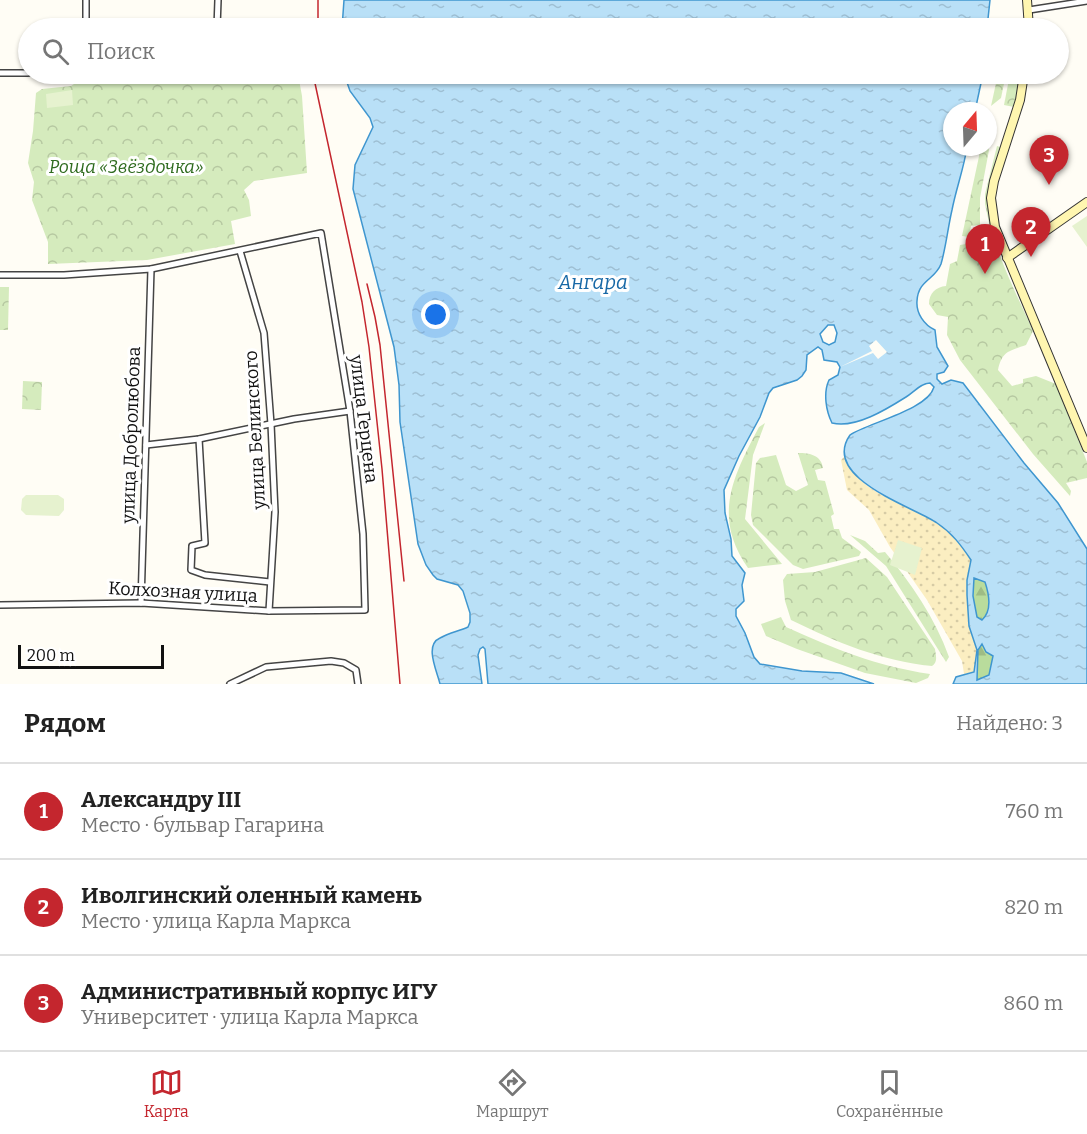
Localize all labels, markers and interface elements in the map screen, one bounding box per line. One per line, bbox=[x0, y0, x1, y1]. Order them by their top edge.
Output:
search box bbox=[18, 18, 1069, 84]
icon: search bbox=[39, 35, 72, 68]
text: Поиск bbox=[87, 38, 155, 65]
north arrow bbox=[943, 102, 997, 156]
pin: 3 bbox=[1030, 136, 1068, 185]
park label: Роща «Звёздочка» bbox=[49, 156, 203, 178]
pin: 2 bbox=[1012, 208, 1050, 257]
pin: 1 bbox=[966, 224, 1004, 274]
water label: Ангара bbox=[557, 270, 628, 294]
your location bbox=[421, 300, 450, 329]
street label: улица Добролюбова bbox=[117, 346, 145, 525]
street label: улица Белинского bbox=[240, 350, 270, 511]
street label: улица Герцена bbox=[345, 353, 383, 485]
street label: Колхозная улица bbox=[108, 577, 258, 607]
scale bar bbox=[18, 642, 164, 670]
text: 200 m bbox=[27, 646, 75, 665]
text: Рядом bbox=[24, 708, 106, 739]
text: Найдено: 3 bbox=[956, 711, 1063, 735]
text: Александру III bbox=[81, 786, 241, 813]
text: 1 bbox=[39, 799, 48, 823]
text: 760 m bbox=[1006, 799, 1063, 823]
text: Место · бульвар Гагарина bbox=[81, 813, 324, 837]
text: Иволгинский оленный камень bbox=[81, 882, 422, 909]
text: 2 bbox=[38, 895, 49, 919]
text: 820 m bbox=[1004, 895, 1063, 919]
text: Место · улица Карла Маркса bbox=[81, 909, 351, 933]
text: Административный корпус ИГУ bbox=[81, 978, 437, 1005]
text: 3 bbox=[38, 991, 49, 1015]
text: 860 m bbox=[1003, 991, 1063, 1015]
text: Университет · улица Карла Маркса bbox=[81, 1005, 418, 1029]
tab: Карта bbox=[144, 1066, 189, 1121]
tab: Маршрут bbox=[476, 1066, 549, 1121]
tab: Сохранённые bbox=[836, 1066, 943, 1121]

